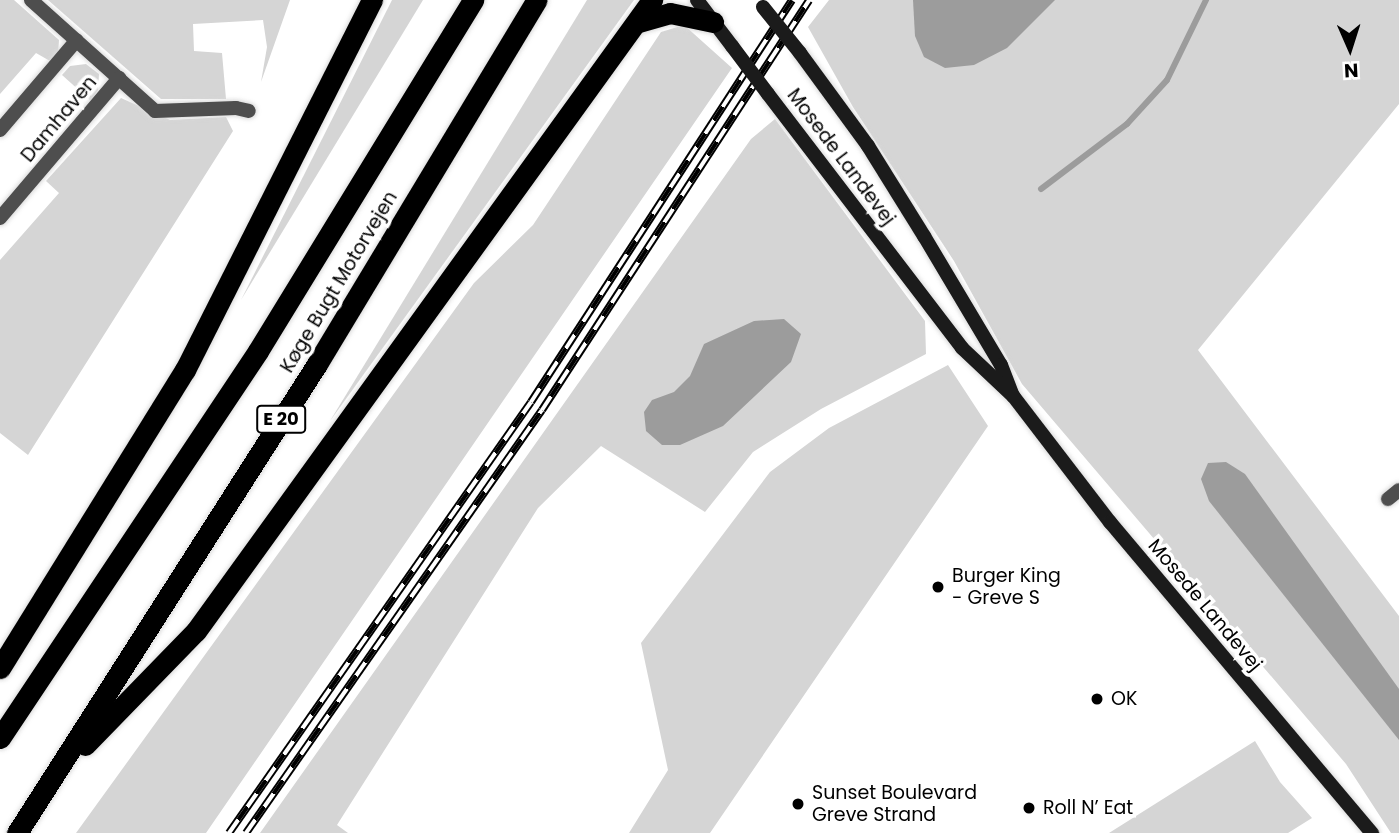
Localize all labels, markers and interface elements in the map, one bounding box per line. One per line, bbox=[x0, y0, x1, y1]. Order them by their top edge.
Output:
north arrow bbox=[1315, 14, 1385, 84]
text: N bbox=[1343, 57, 1359, 84]
street label: Damhaven bbox=[16, 71, 102, 167]
street label: Mosede Landevej bbox=[782, 84, 900, 230]
street label: Køge Bugt Motorvejen bbox=[276, 187, 402, 377]
road number: E 20 bbox=[255, 404, 307, 433]
street label: Mosede Landevej bbox=[1143, 535, 1267, 675]
place label: Burger King - Greve S bbox=[952, 565, 1061, 609]
marker: Burger King - Greve S bbox=[930, 579, 946, 595]
place label: OK bbox=[1111, 688, 1137, 710]
marker: OK bbox=[1089, 691, 1105, 707]
place label: Sunset Boulevard Greve Strand bbox=[812, 782, 977, 826]
marker: Sunset Boulevard Greve Strand bbox=[790, 796, 806, 812]
place label: Roll N’ Eat bbox=[1043, 797, 1133, 819]
marker: Roll N’ Eat bbox=[1021, 800, 1037, 816]

